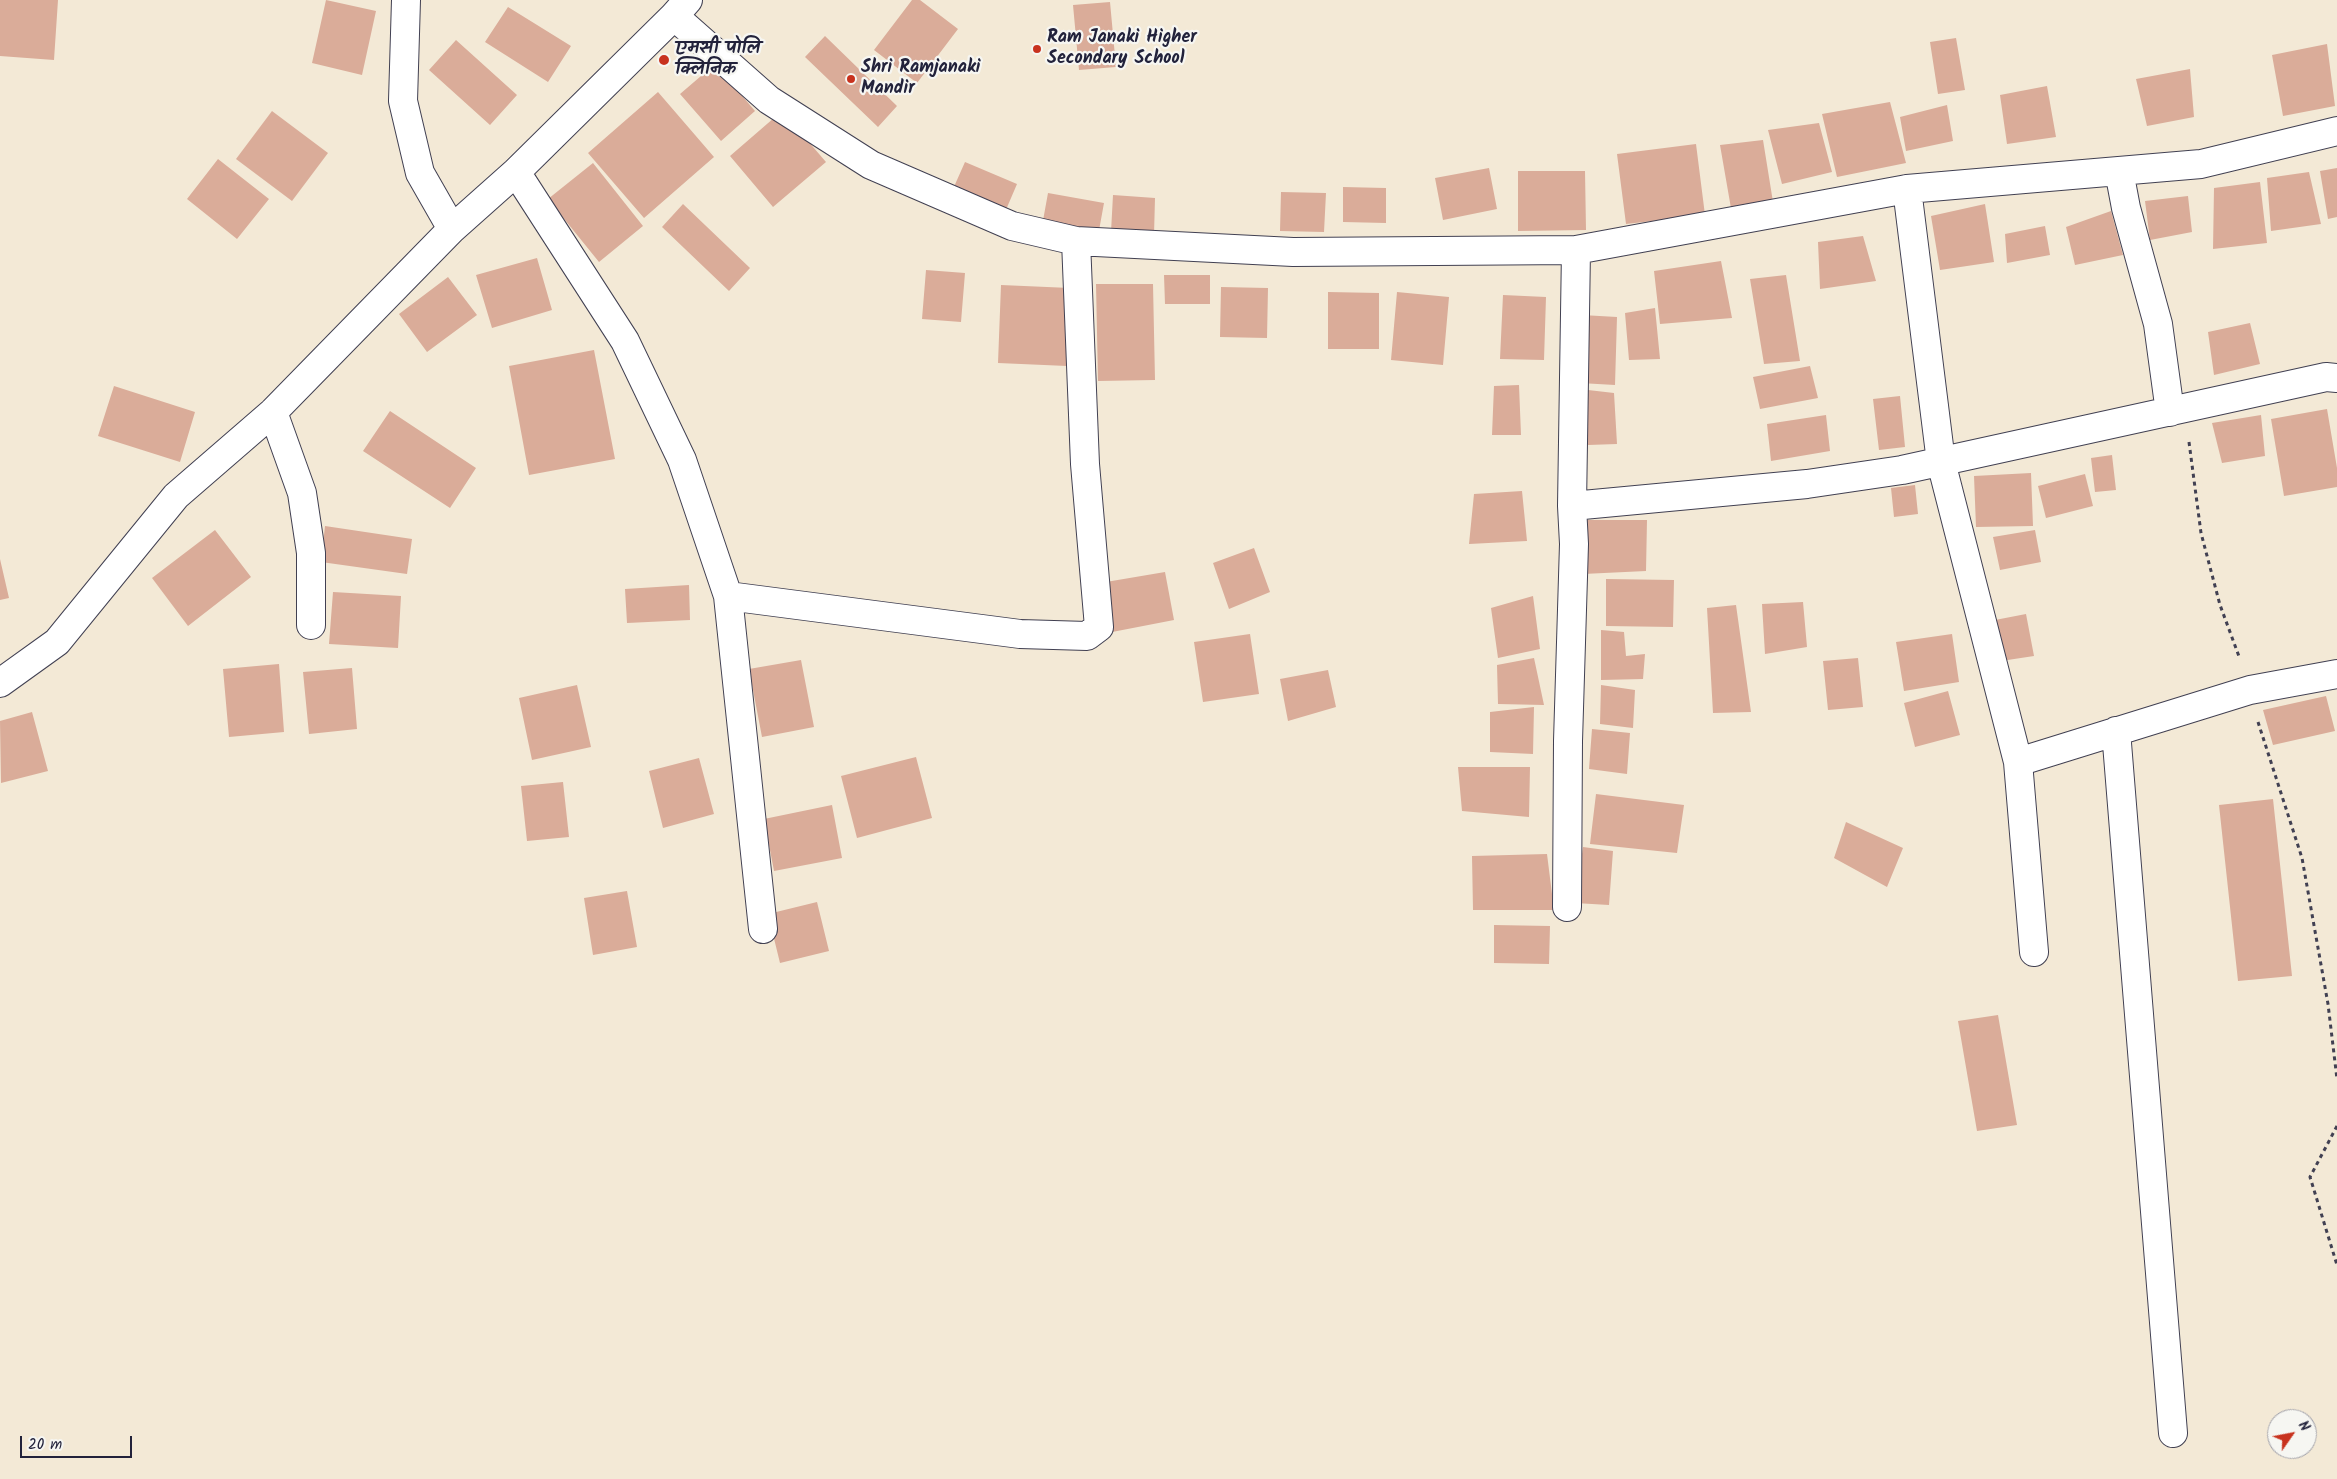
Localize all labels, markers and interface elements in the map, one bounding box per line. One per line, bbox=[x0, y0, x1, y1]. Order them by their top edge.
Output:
place label: Ram Janaki Higher Secondary School bbox=[1047, 28, 1197, 70]
place label: एमसी पोलि क्लिनिक bbox=[675, 39, 760, 82]
marker: Ram Janaki Higher Secondary School bbox=[1031, 43, 1043, 55]
marker: एमसी पोलि क्लिनिक bbox=[657, 53, 671, 67]
place label: Shri Ramjanaki Mandir bbox=[861, 58, 981, 100]
marker: Shri Ramjanaki Mandir bbox=[845, 73, 857, 85]
north arrow bbox=[2267, 1409, 2317, 1459]
text: N bbox=[2292, 1417, 2315, 1436]
scale bar bbox=[22, 1426, 135, 1458]
text: 20 m bbox=[28, 1433, 62, 1457]

